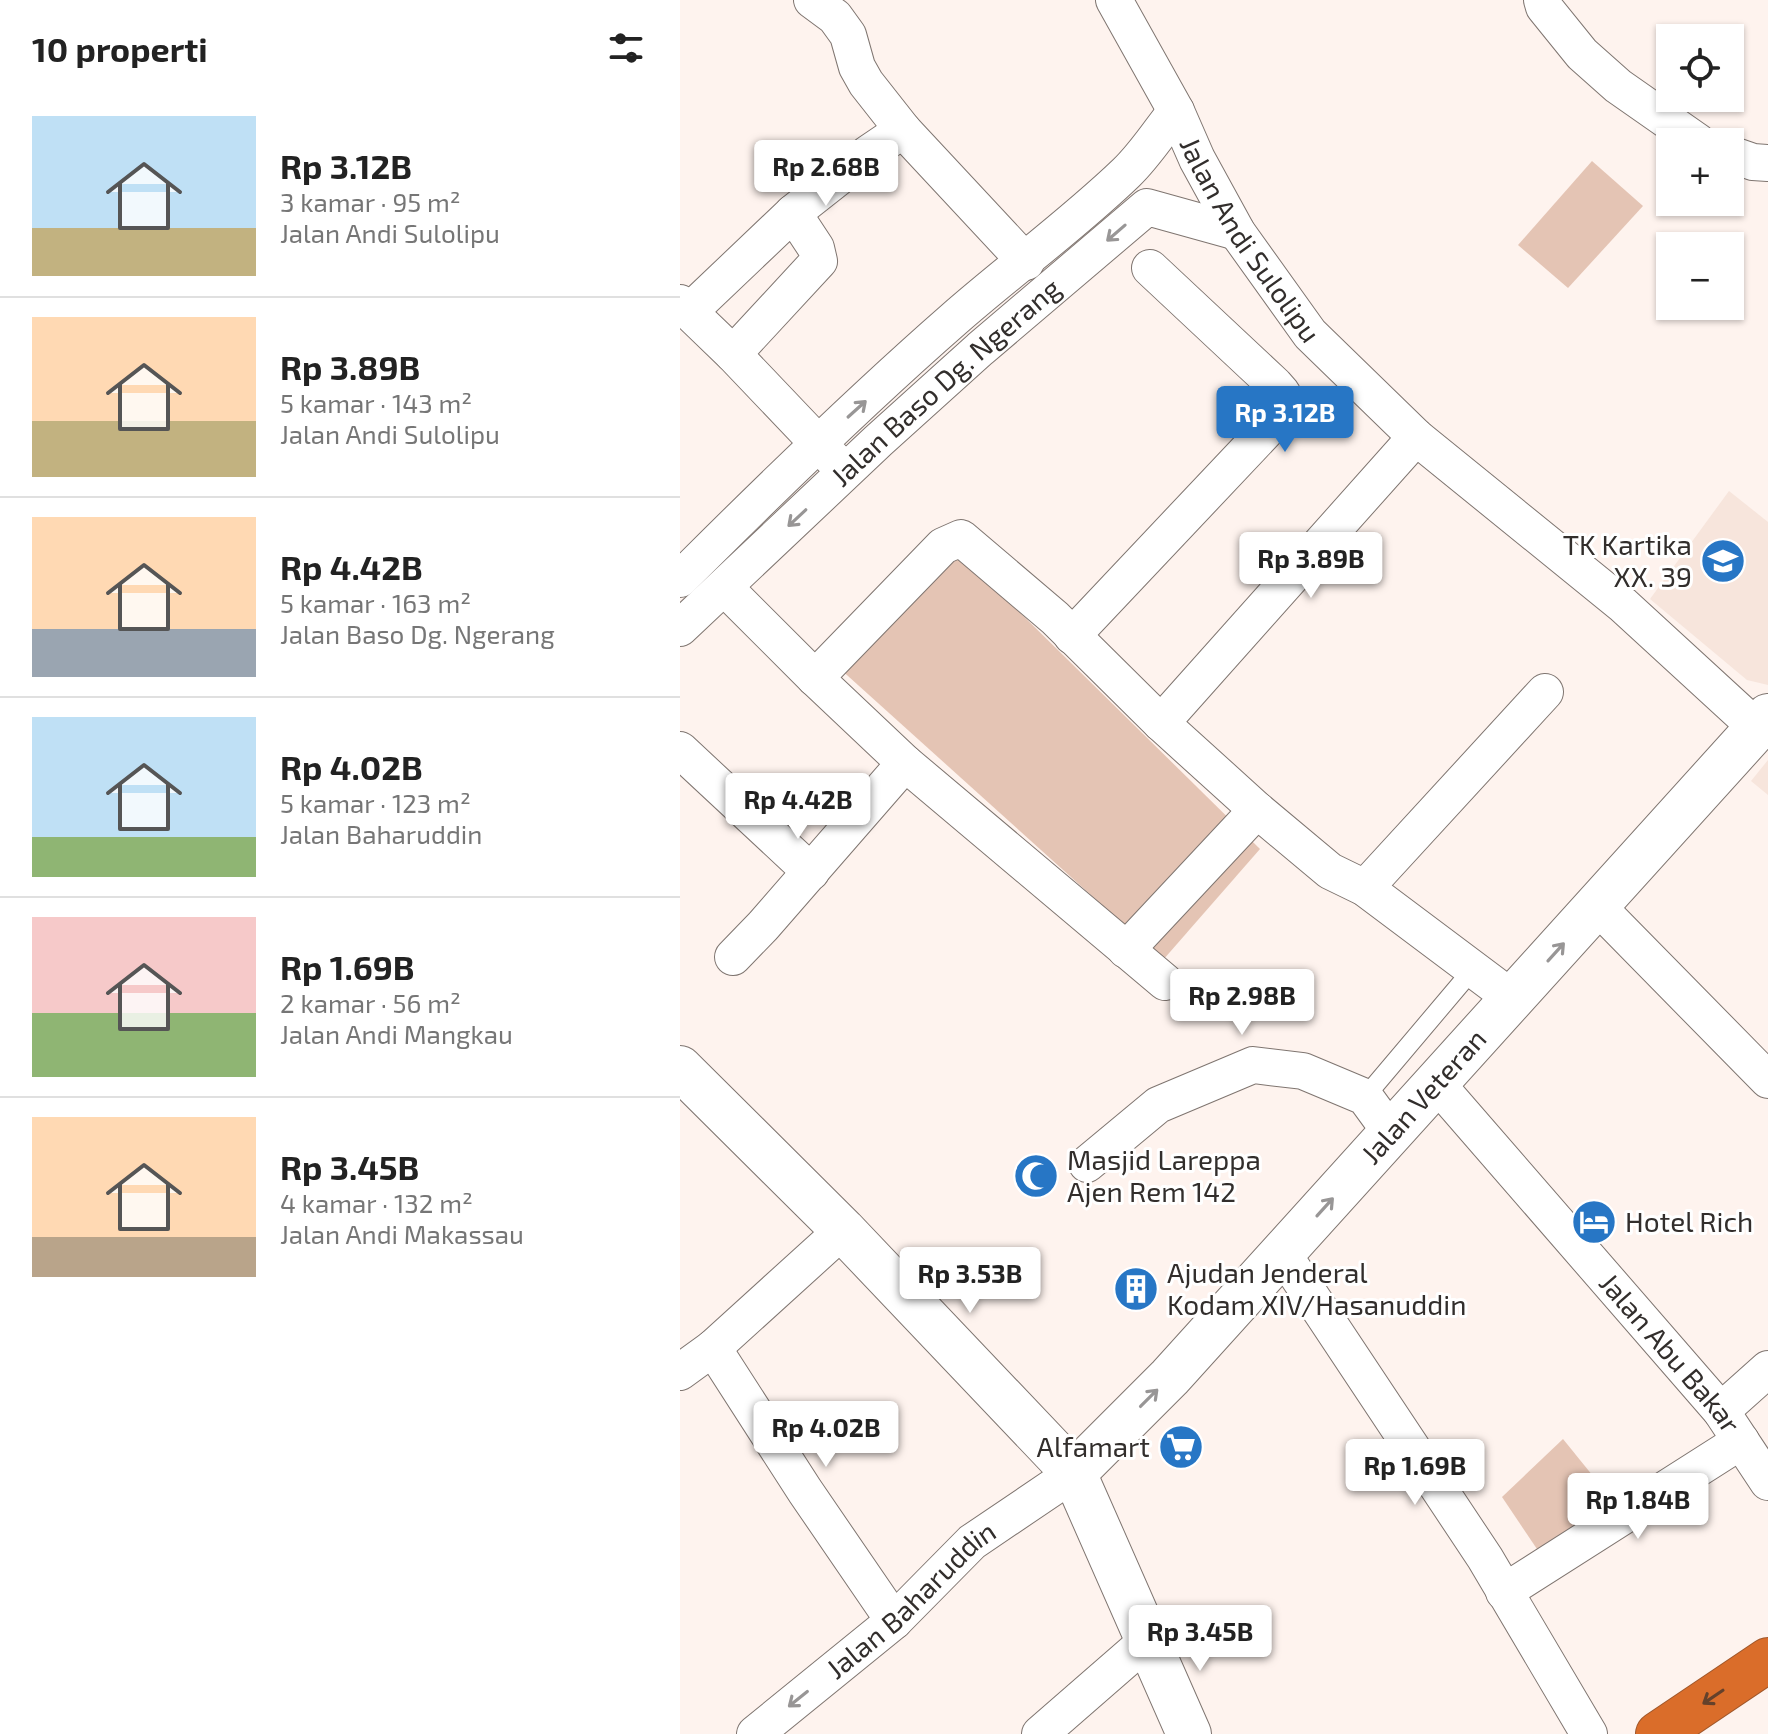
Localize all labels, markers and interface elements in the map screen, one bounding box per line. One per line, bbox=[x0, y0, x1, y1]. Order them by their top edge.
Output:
map controls bbox=[1656, 24, 1744, 320]
button: locate bbox=[1656, 24, 1744, 112]
icon: filters bbox=[604, 26, 648, 70]
text: 10 properti bbox=[32, 28, 208, 69]
button: + bbox=[1656, 128, 1744, 216]
street label: Jalan Andi Sulolipu bbox=[1174, 132, 1328, 348]
pin: Rp 2.68B bbox=[743, 140, 909, 208]
text: Rp 3.12B bbox=[280, 145, 412, 186]
icon: home bbox=[96, 148, 192, 244]
text: Rp 2.68B bbox=[772, 150, 880, 181]
text: 3 kamar · 95 m² bbox=[280, 186, 461, 217]
text: Jalan Andi Sulolipu bbox=[280, 217, 500, 248]
one-way arrow bbox=[1106, 224, 1126, 242]
button: − bbox=[1656, 232, 1744, 320]
street label: Jalan Baso Dg. Ngerang bbox=[823, 270, 1067, 493]
text: Rp 3.89B bbox=[280, 346, 420, 387]
icon: home bbox=[96, 349, 192, 445]
pin: Rp 3.12B bbox=[1202, 386, 1368, 454]
text: 5 kamar · 143 m² bbox=[280, 387, 472, 418]
text: Rp 3.12B bbox=[1235, 396, 1335, 427]
one-way arrow bbox=[847, 400, 867, 418]
text: Jalan Andi Sulolipu bbox=[280, 418, 500, 449]
one-way arrow bbox=[787, 509, 807, 527]
place label: TK Kartika XX. 39 bbox=[1563, 527, 1692, 593]
pin: Rp 3.89B bbox=[1228, 532, 1394, 600]
school or university icon: TK Kartika XX. 39 bbox=[1699, 537, 1747, 585]
text: Rp 3.89B bbox=[1257, 542, 1365, 573]
text: Rp 4.42B bbox=[280, 546, 423, 587]
icon: home bbox=[96, 549, 192, 645]
text: 5 kamar · 163 m² bbox=[280, 587, 471, 618]
text: Jalan Baso Dg. Ngerang bbox=[280, 618, 555, 649]
text: Rp 4.02B bbox=[280, 746, 423, 787]
icon: home bbox=[96, 749, 192, 845]
pin: Rp 4.42B bbox=[715, 773, 881, 841]
text: Rp 4.42B bbox=[743, 783, 853, 814]
text: 5 kamar · 123 m² bbox=[280, 787, 471, 818]
text: Jalan Baharuddin bbox=[280, 818, 482, 849]
one-way arrow bbox=[1546, 942, 1564, 962]
text: Rp 1.69B bbox=[280, 946, 415, 987]
icon: home bbox=[96, 949, 192, 1045]
pin: Rp 2.98B bbox=[1159, 969, 1325, 1037]
text: Rp 2.98B bbox=[1188, 979, 1296, 1010]
text: 2 kamar · 56 m² bbox=[280, 987, 461, 1018]
text: Jalan Andi Mangkau bbox=[280, 1018, 513, 1049]
street label: Jalan Veteran bbox=[1353, 1021, 1493, 1170]
place label: Masjid Lareppa Ajen Rem 142 bbox=[1067, 1142, 1261, 1208]
text: Rp 3.45B bbox=[280, 1146, 419, 1187]
icon: home bbox=[96, 1149, 192, 1245]
mosque icon: Masjid Lareppa Ajen Rem 142 bbox=[1012, 1152, 1060, 1200]
text: 4 kamar · 132 m² bbox=[280, 1187, 473, 1218]
one-way arrow bbox=[1316, 1197, 1335, 1217]
hotel icon: Hotel Rich bbox=[1570, 1198, 1618, 1246]
place label: Hotel Rich bbox=[1625, 1204, 1753, 1238]
text: Jalan Andi Makassau bbox=[280, 1218, 524, 1249]
pin: Rp 3.53B bbox=[887, 1247, 1053, 1315]
place label: Ajudan Jenderal Kodam XIV/Hasanuddin bbox=[1167, 1255, 1467, 1321]
text: Rp 3.53B bbox=[918, 1257, 1022, 1288]
building icon: Ajudan Jenderal Kodam XIV/Hasanuddin bbox=[1112, 1265, 1160, 1313]
street label: Jalan Abu Bakar bbox=[1593, 1266, 1749, 1439]
one-way arrow bbox=[1139, 1389, 1158, 1408]
pin: Rp 4.02B bbox=[743, 1401, 909, 1469]
text: Rp 4.02B bbox=[771, 1411, 881, 1442]
supermarket icon: Alfamart bbox=[1157, 1423, 1205, 1471]
place label: Alfamart bbox=[1037, 1429, 1150, 1463]
pin: Rp 1.69B bbox=[1332, 1439, 1498, 1507]
text: Rp 1.69B bbox=[1364, 1449, 1466, 1480]
pin: Rp 1.84B bbox=[1555, 1473, 1721, 1541]
text: Rp 1.84B bbox=[1585, 1483, 1691, 1514]
street label: Jalan Baharuddin bbox=[819, 1513, 1002, 1685]
pin: Rp 3.45B bbox=[1117, 1605, 1283, 1673]
text: Rp 3.45B bbox=[1147, 1615, 1253, 1646]
one-way arrow bbox=[1702, 1689, 1725, 1705]
one-way arrow bbox=[788, 1691, 809, 1708]

